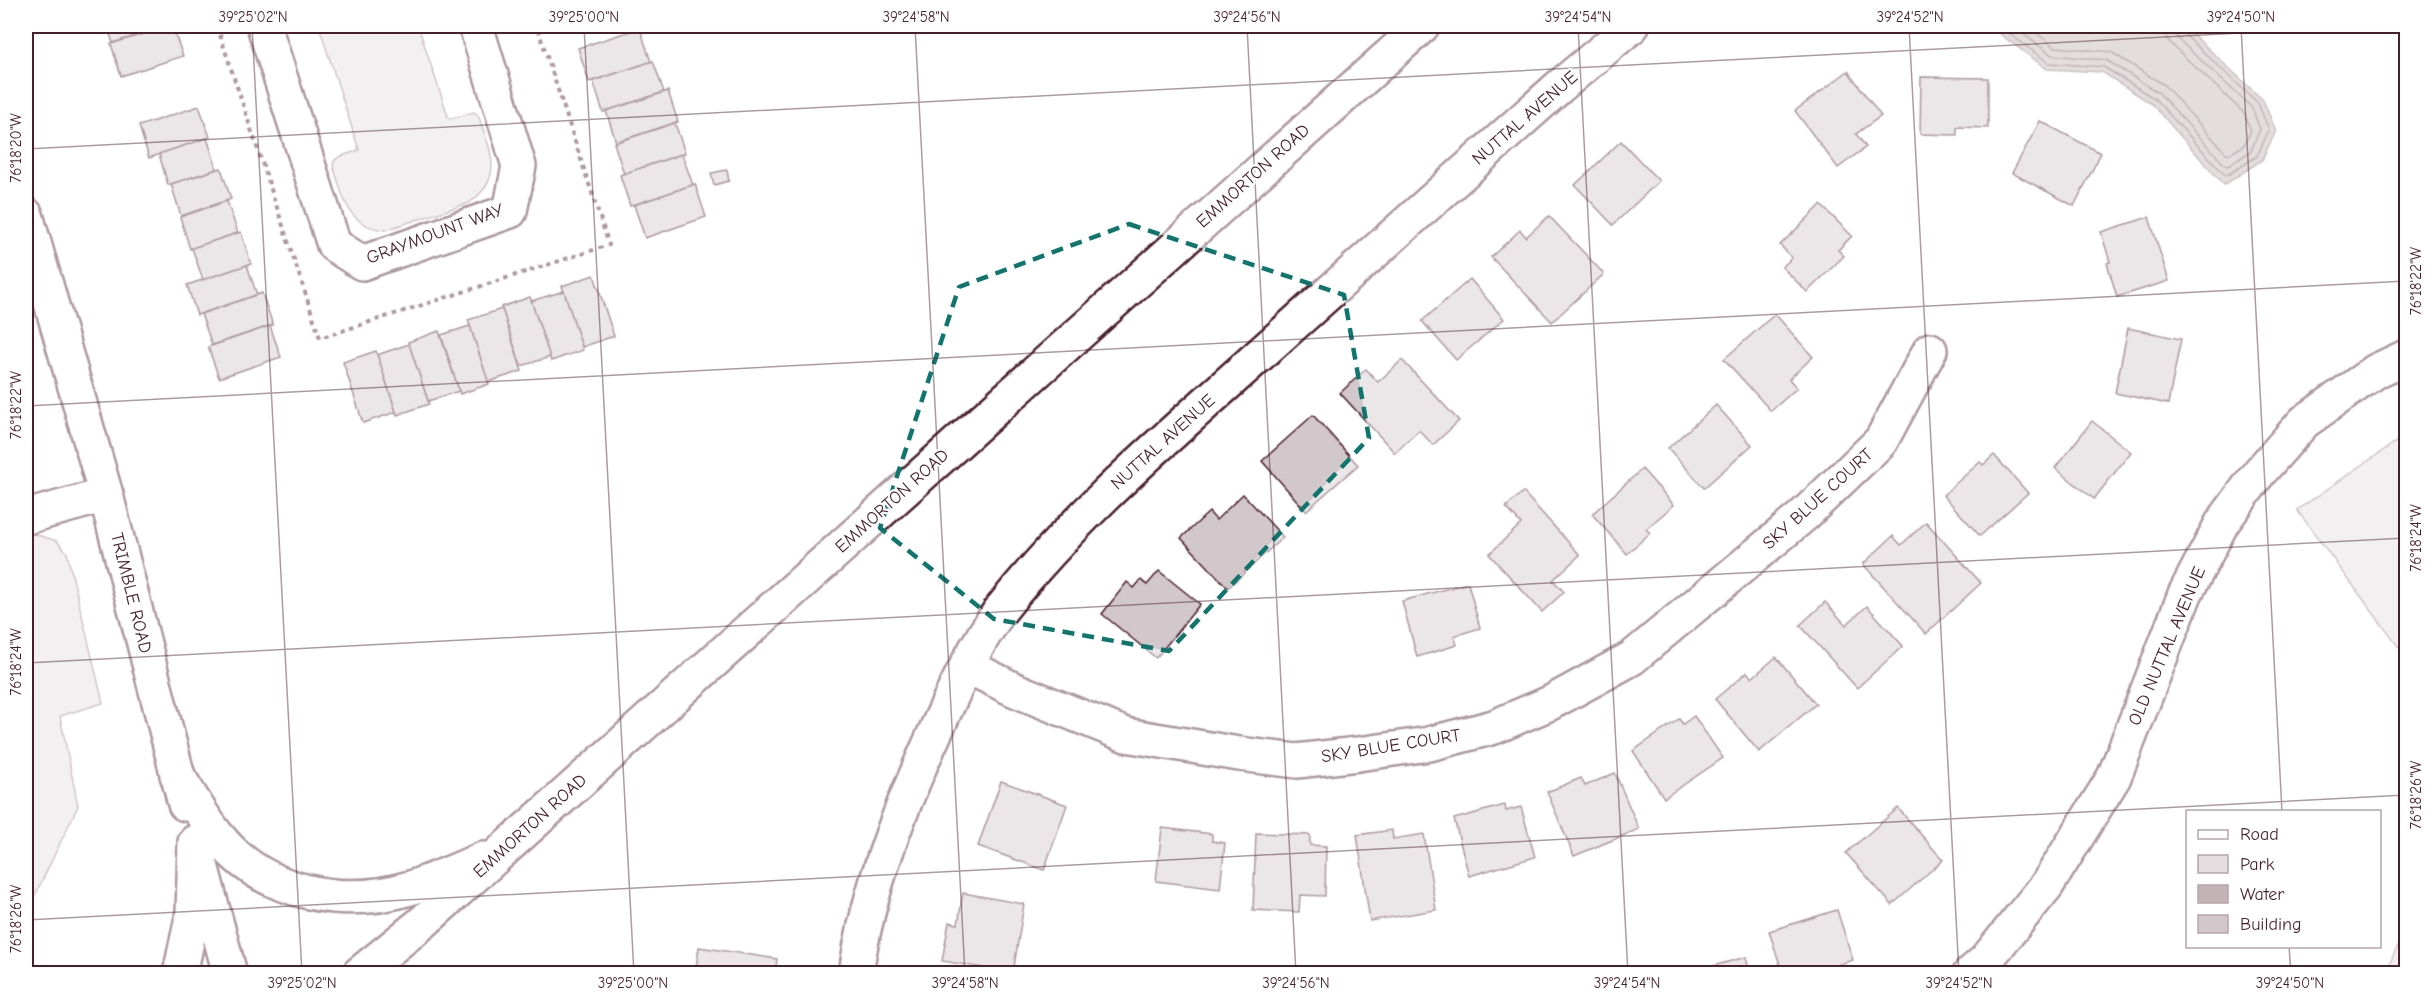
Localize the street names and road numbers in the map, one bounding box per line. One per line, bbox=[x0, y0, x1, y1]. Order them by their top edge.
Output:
street label: NUTTAL AVENUE bbox=[1468, 66, 1582, 169]
street label: EMMORTON ROAD bbox=[1192, 120, 1314, 232]
street label: GRAYMOUNT WAY bbox=[363, 199, 507, 269]
street label: NUTTAL AVENUE bbox=[1107, 390, 1219, 494]
street label: SKY BLUE COURT bbox=[1759, 444, 1878, 554]
street label: EMMORTON ROAD bbox=[831, 445, 953, 557]
street label: TRIMBLE ROAD bbox=[106, 531, 156, 655]
street label: OLD NUTTAL AVENUE bbox=[2124, 563, 2210, 729]
street label: SKY BLUE COURT bbox=[1320, 725, 1463, 767]
street label: EMMORTON ROAD bbox=[469, 770, 591, 882]

